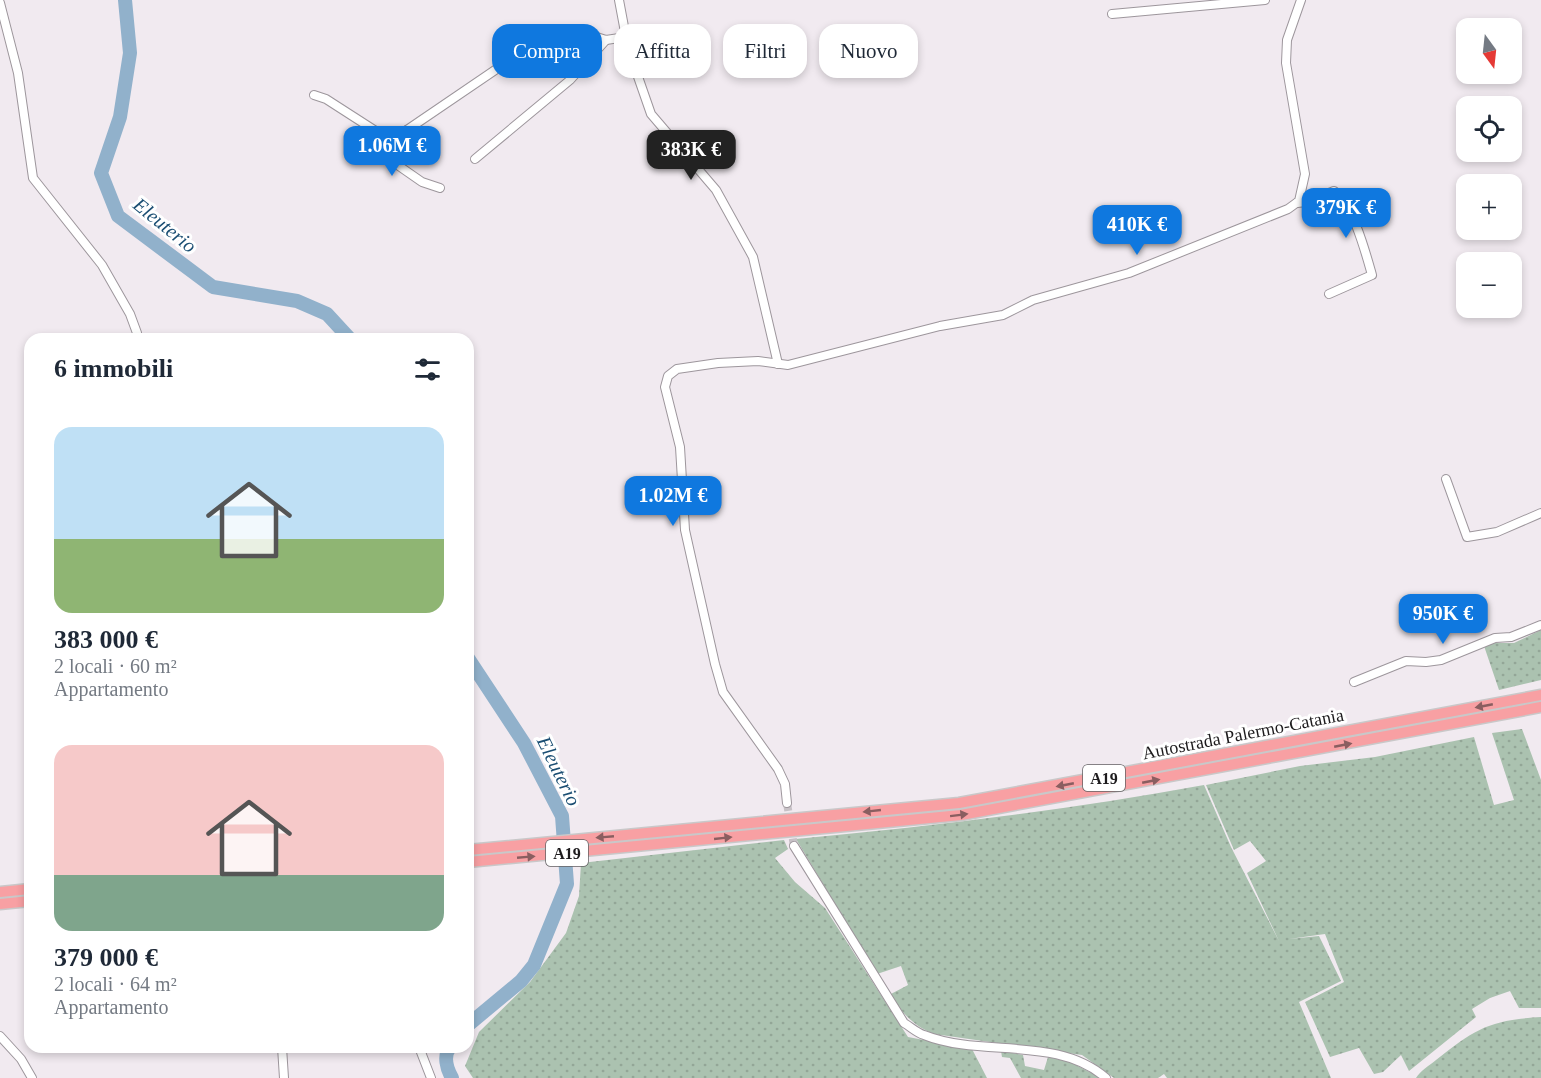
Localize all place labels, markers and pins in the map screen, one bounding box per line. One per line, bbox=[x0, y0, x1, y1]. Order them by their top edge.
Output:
pin: 1.06M € bbox=[337, 126, 447, 177]
pin: 383K € bbox=[642, 130, 740, 181]
pin: 379K € bbox=[1297, 188, 1395, 239]
pin: 410K € bbox=[1088, 205, 1186, 256]
pin: 1.02M € bbox=[618, 476, 728, 527]
pin: 950K € bbox=[1394, 594, 1492, 645]

